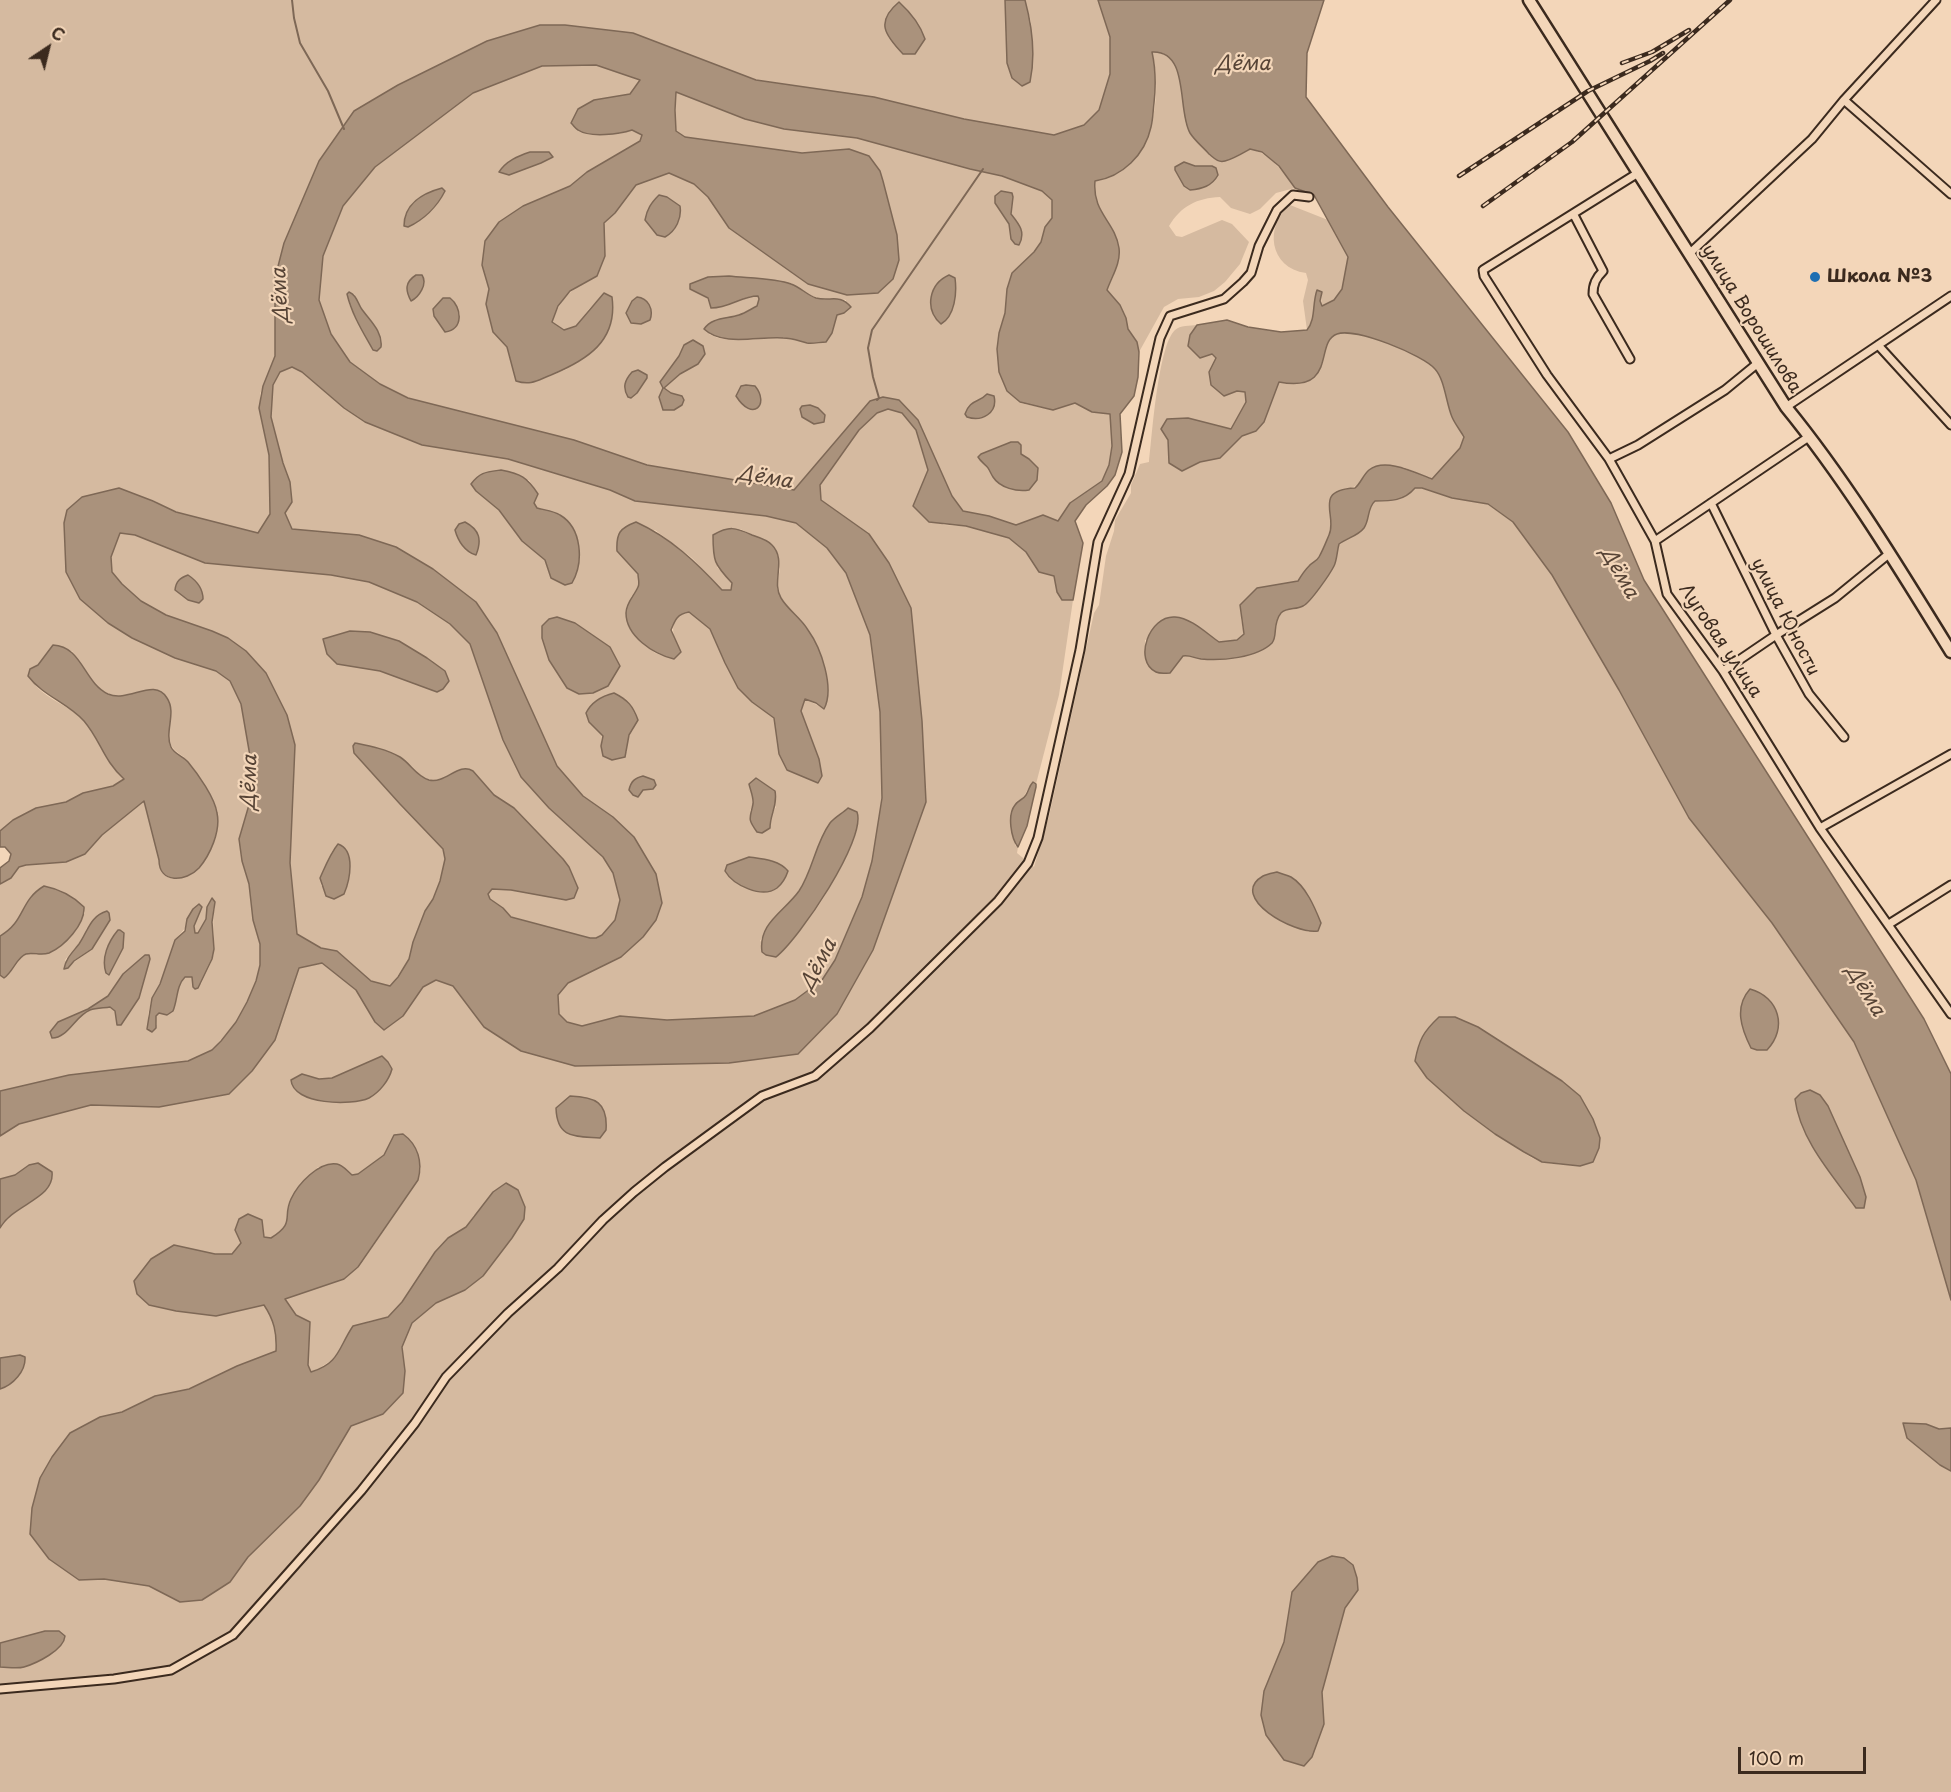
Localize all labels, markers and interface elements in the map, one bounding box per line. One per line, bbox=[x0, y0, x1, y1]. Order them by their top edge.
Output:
north arrow bbox=[18, 18, 78, 78]
text: С bbox=[47, 20, 70, 47]
water label: Дёма bbox=[1215, 52, 1271, 76]
street label: улица Ворошилова bbox=[1696, 241, 1806, 397]
place label: Школа №3 bbox=[1827, 266, 1932, 288]
water label: Дёма bbox=[268, 267, 294, 323]
marker: Школа №3 bbox=[1808, 270, 1822, 284]
water label: Дёма bbox=[736, 461, 794, 495]
water label: Дёма bbox=[1595, 543, 1643, 603]
street label: улица Юности bbox=[1746, 555, 1824, 679]
street label: Луговая улица bbox=[1674, 580, 1766, 702]
water label: Дёма bbox=[237, 754, 263, 810]
water label: Дёма bbox=[795, 935, 843, 995]
water label: Дёма bbox=[1841, 961, 1889, 1021]
scale bar bbox=[1741, 1735, 1868, 1773]
text: 100 m bbox=[1749, 1744, 1804, 1771]

